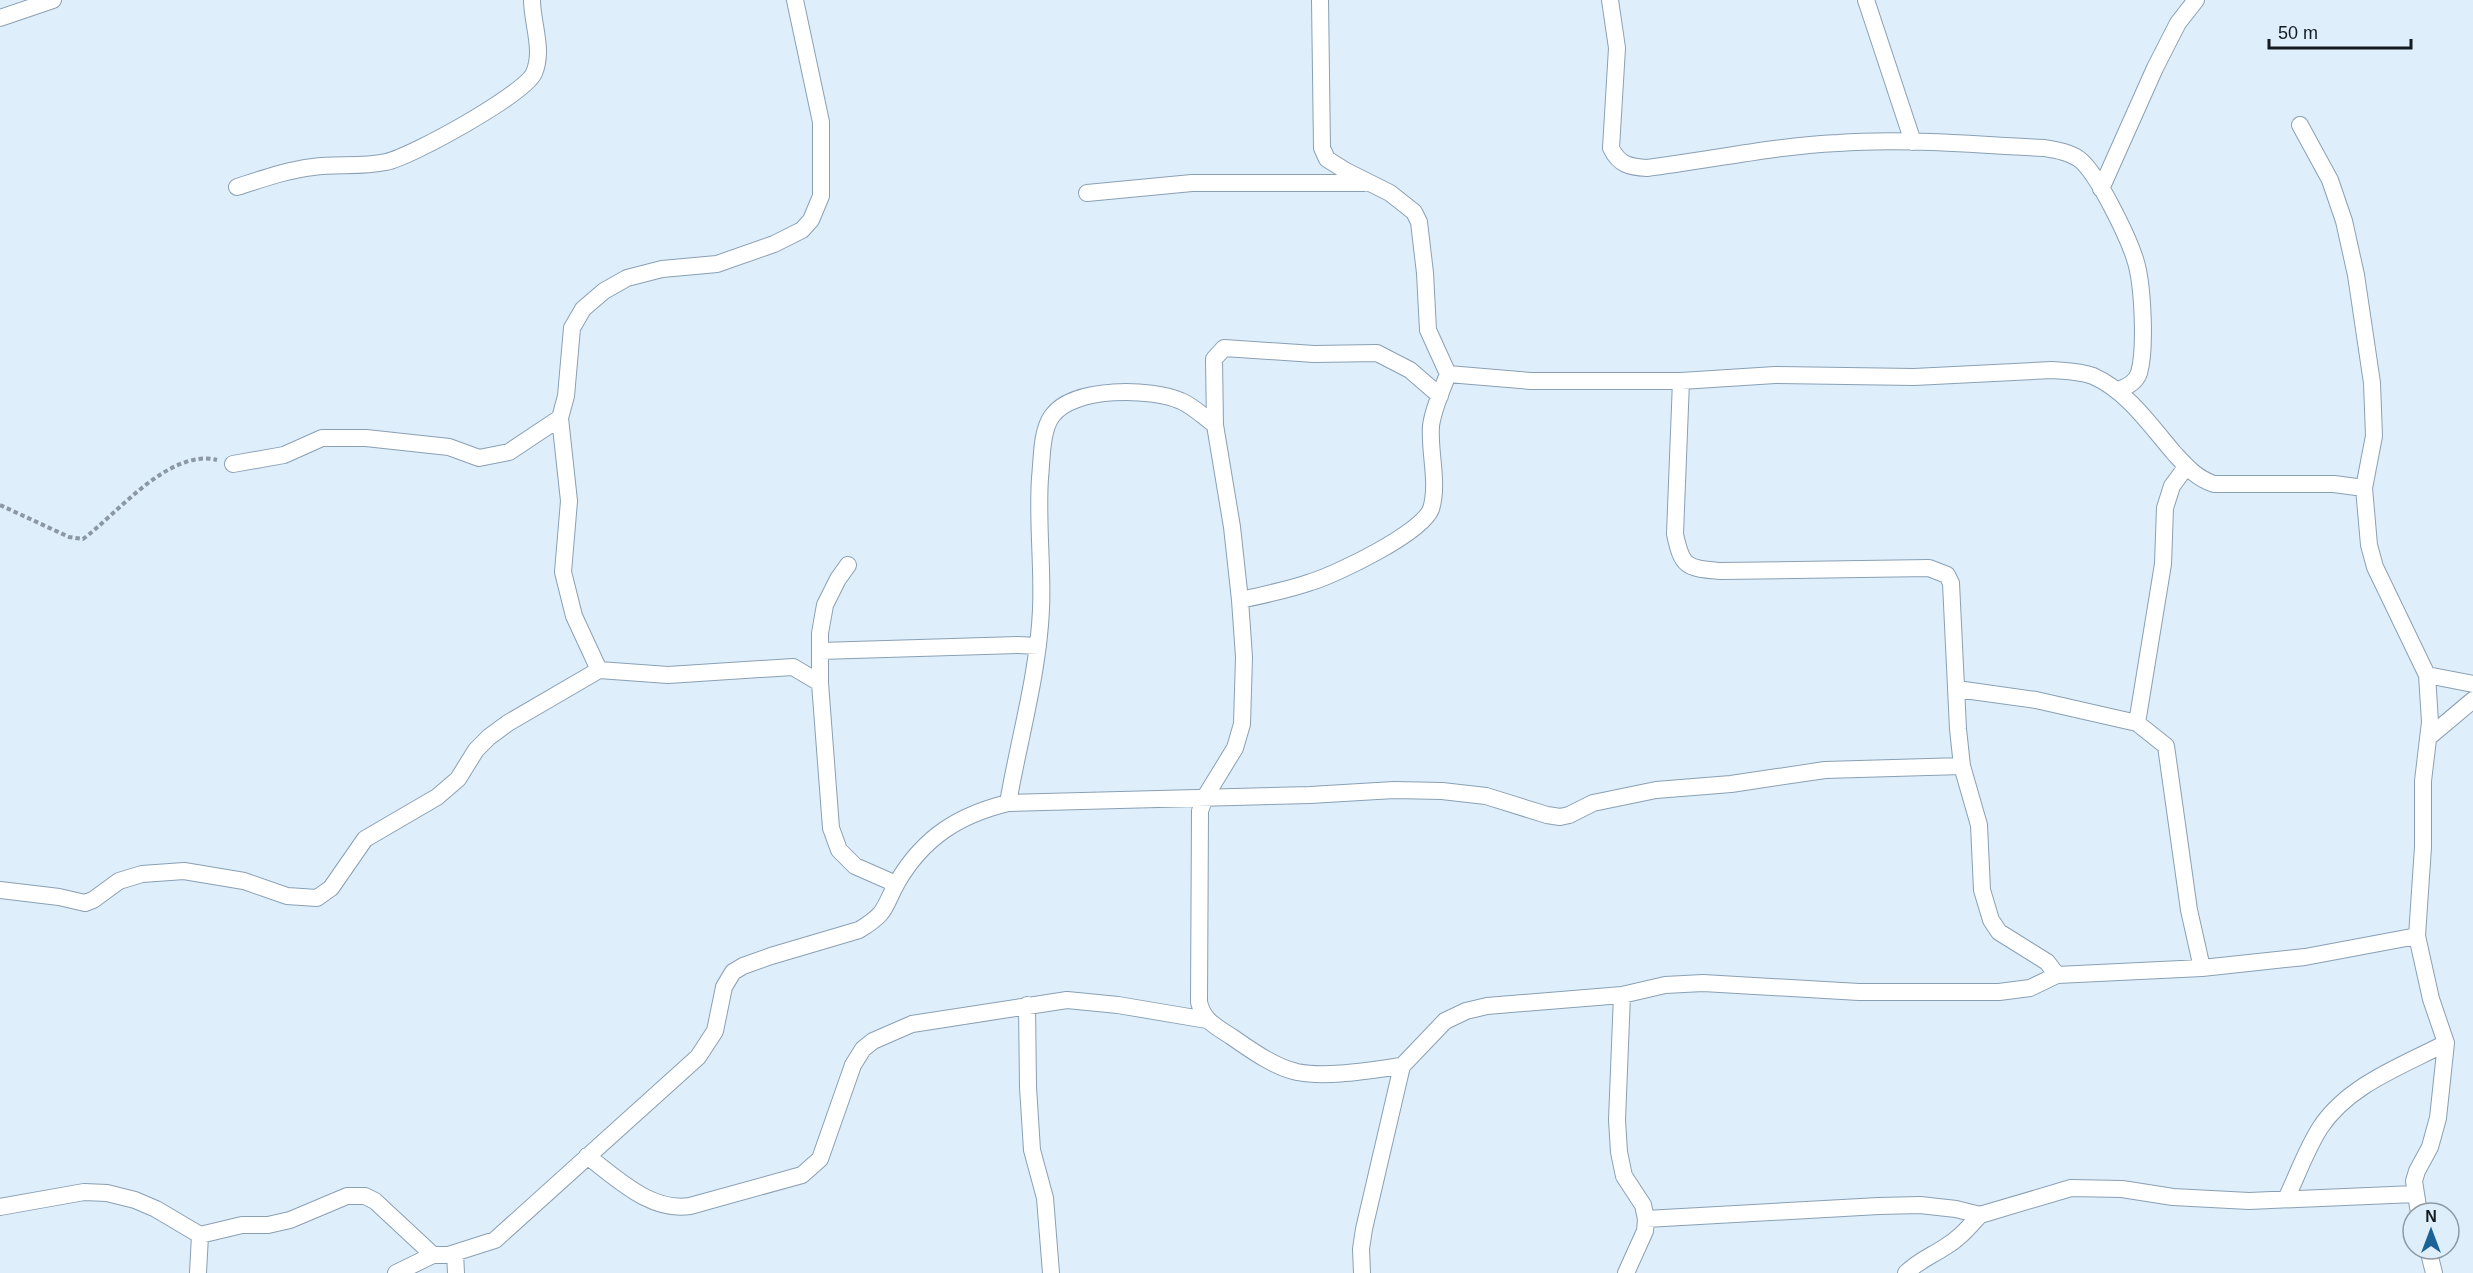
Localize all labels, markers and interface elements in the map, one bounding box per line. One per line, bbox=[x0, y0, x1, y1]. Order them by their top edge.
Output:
scale bar bbox=[2269, 12, 2412, 50]
text: 50 m bbox=[2278, 23, 2318, 43]
north arrow bbox=[2401, 1201, 2461, 1261]
text: N bbox=[2425, 1208, 2437, 1225]

